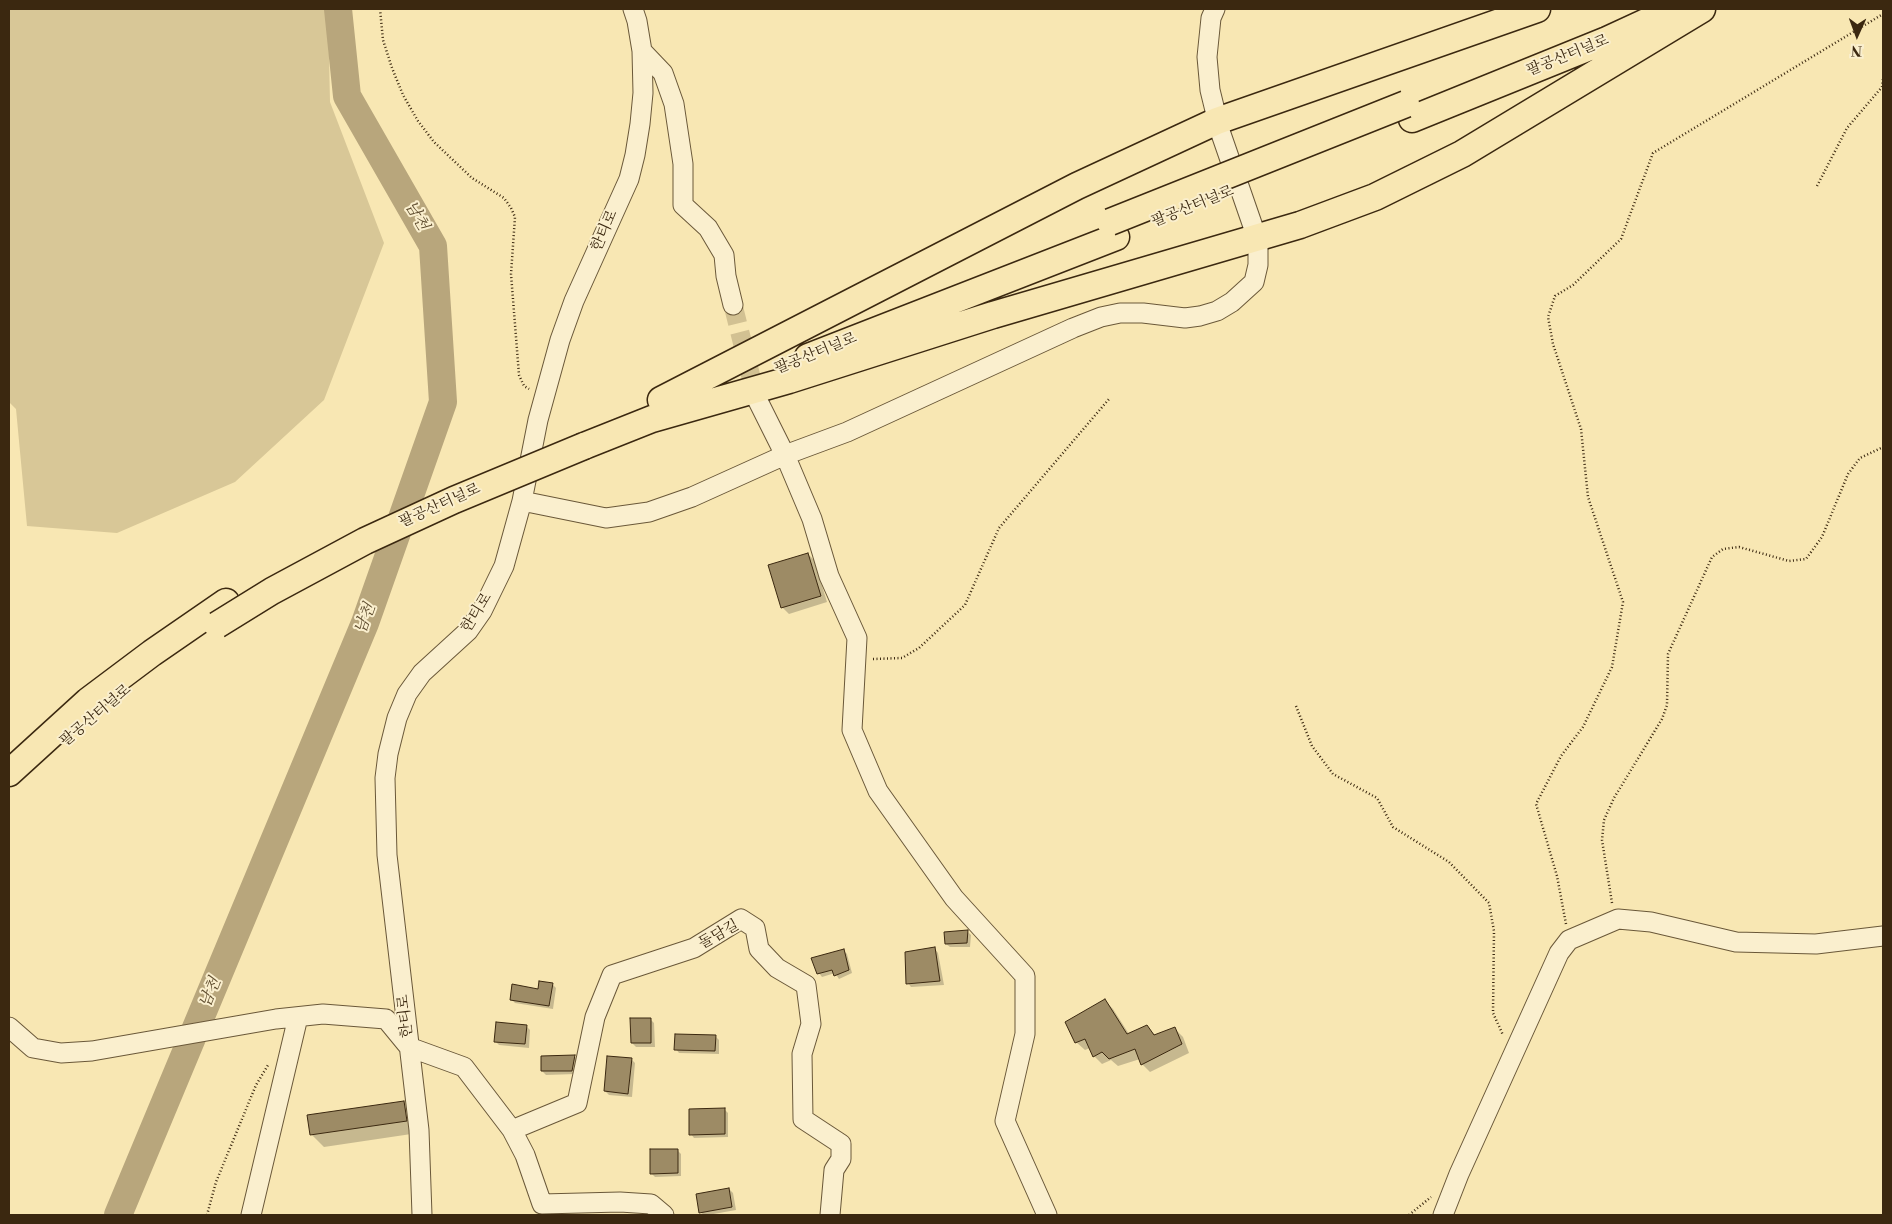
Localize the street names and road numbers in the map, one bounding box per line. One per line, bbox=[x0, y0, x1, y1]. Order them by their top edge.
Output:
street label: 팔공산터널로 bbox=[1524, 31, 1612, 81]
street label: 팔공산터널로 bbox=[1149, 182, 1237, 232]
street label: 한티로 bbox=[588, 207, 622, 255]
street label: 팔공산터널로 bbox=[772, 329, 860, 379]
street label: 팔공산터널로 bbox=[397, 480, 483, 532]
street label: 한티로 bbox=[458, 590, 496, 636]
street label: 팔공산터널로 bbox=[57, 681, 135, 751]
street label: 돌담길 bbox=[696, 917, 742, 953]
street label: 한티로 bbox=[395, 993, 417, 1039]

